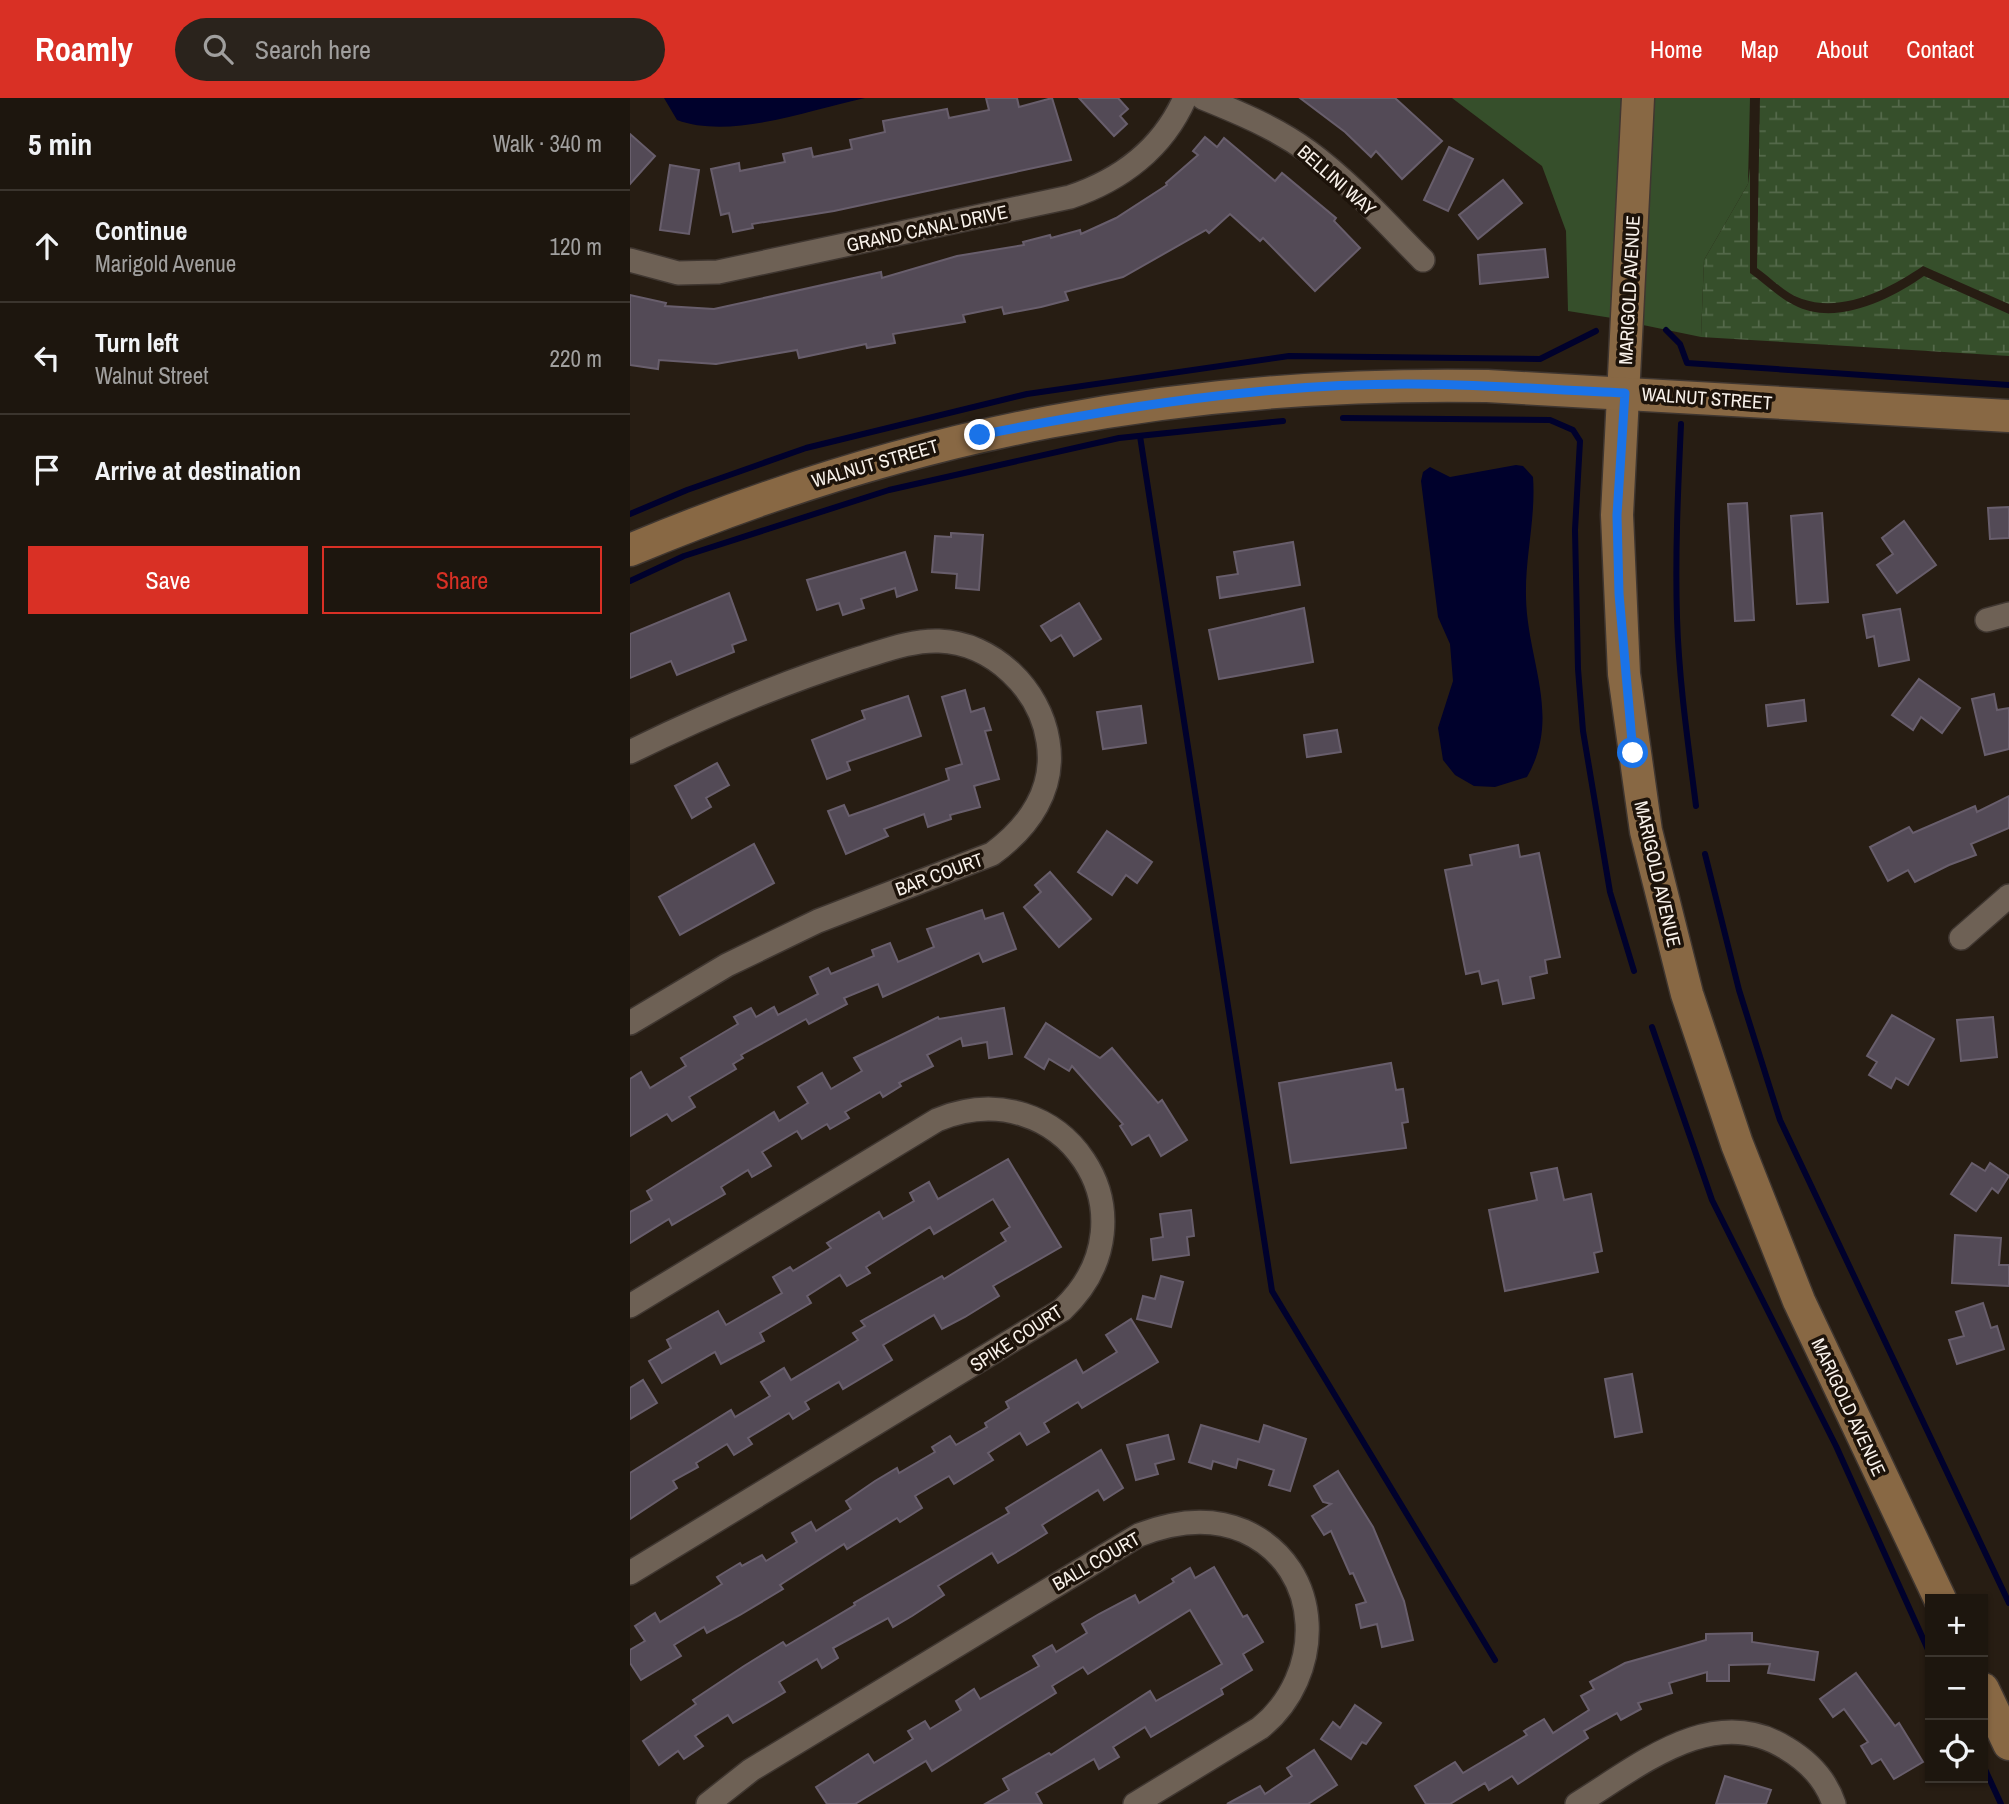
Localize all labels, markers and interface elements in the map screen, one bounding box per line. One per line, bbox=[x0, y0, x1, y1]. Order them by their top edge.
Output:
search box bbox=[175, 18, 665, 81]
text: Roamly bbox=[35, 27, 133, 71]
icon: search bbox=[199, 30, 237, 68]
text: Search here bbox=[255, 32, 371, 67]
text: Home bbox=[1650, 33, 1702, 65]
text: Map bbox=[1740, 33, 1779, 65]
text: About bbox=[1817, 33, 1868, 65]
text: Contact bbox=[1906, 33, 1974, 65]
text: 5 min bbox=[28, 124, 92, 164]
text: Walk · 340 m bbox=[493, 128, 602, 159]
street label: BELLINI WAY bbox=[1292, 139, 1382, 222]
street label: GRAND CANAL DRIVE bbox=[844, 198, 1010, 258]
text: Continue bbox=[95, 213, 187, 248]
street label: MARIGOLD AVENUE bbox=[1612, 215, 1646, 365]
icon: ahead bbox=[28, 227, 66, 265]
text: 120 m bbox=[550, 231, 602, 262]
text: Marigold Avenue bbox=[95, 248, 236, 279]
text: Turn left bbox=[95, 325, 179, 360]
icon: left bbox=[28, 339, 66, 377]
text: 220 m bbox=[550, 343, 602, 374]
text: Walnut Street bbox=[95, 360, 209, 391]
street label: WALNUT STREET bbox=[1641, 380, 1774, 416]
route end bbox=[964, 419, 995, 450]
street label: WALNUT STREET bbox=[809, 432, 942, 494]
icon: arrive bbox=[28, 451, 66, 489]
text: Arrive at destination bbox=[95, 453, 301, 488]
button: Save bbox=[28, 546, 308, 614]
button: Share bbox=[322, 546, 602, 614]
route start bbox=[1617, 737, 1648, 768]
street label: MARIGOLD AVENUE bbox=[1629, 798, 1687, 950]
street label: BAR COURT bbox=[892, 846, 987, 902]
street label: SPIKE COURT bbox=[965, 1298, 1068, 1378]
street label: MARIGOLD AVENUE bbox=[1806, 1334, 1892, 1480]
street label: BALL COURT bbox=[1047, 1525, 1145, 1597]
map controls bbox=[1925, 1594, 1988, 1783]
button: + bbox=[1925, 1594, 1988, 1657]
button: − bbox=[1925, 1657, 1988, 1720]
button: locate bbox=[1925, 1720, 1988, 1783]

